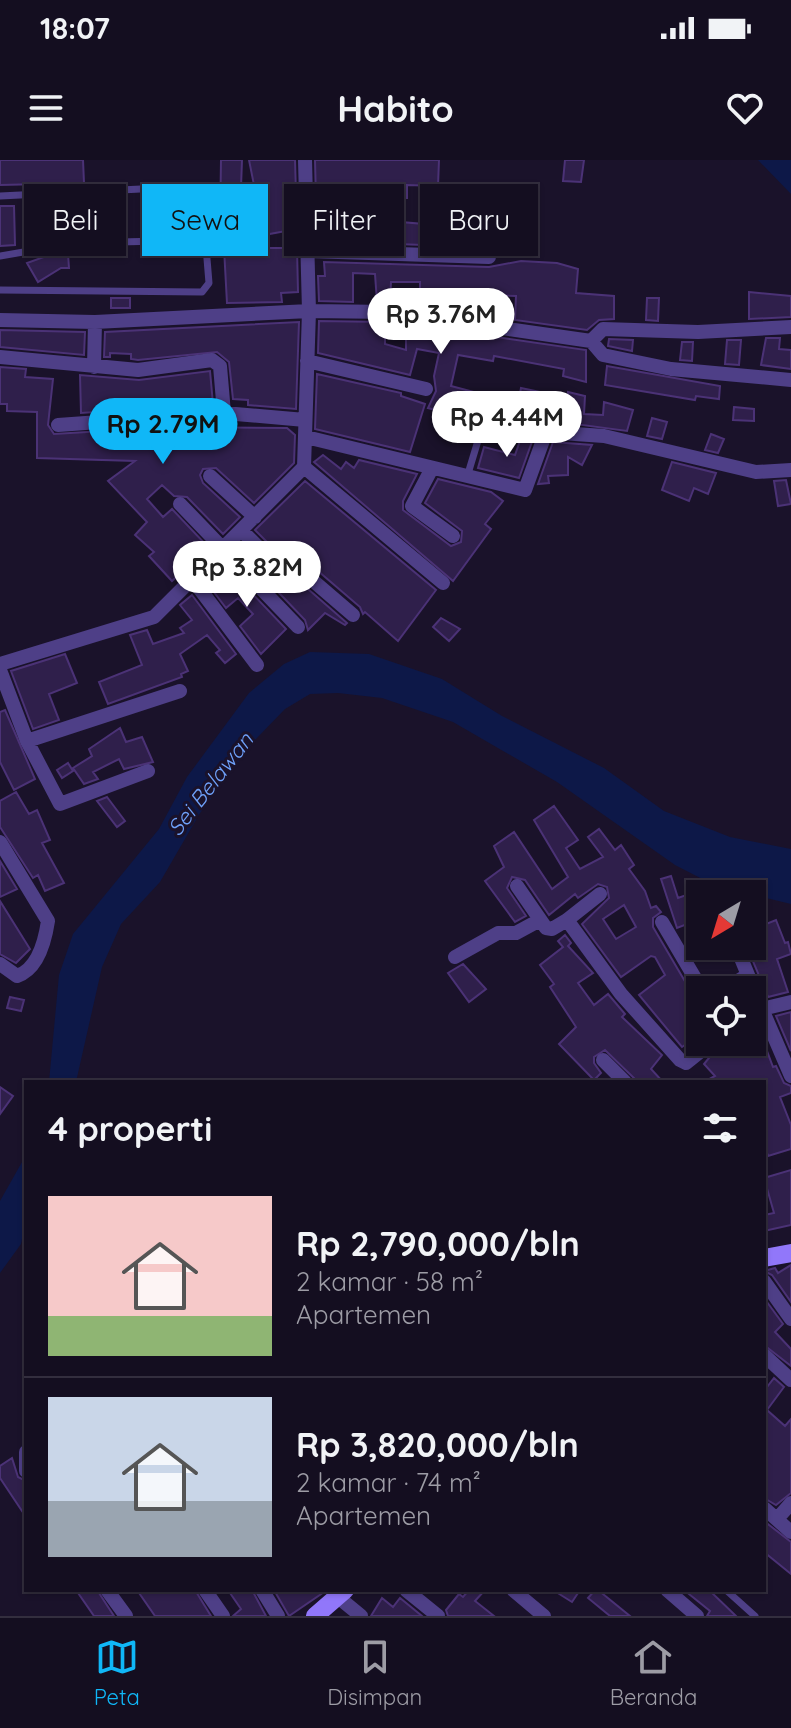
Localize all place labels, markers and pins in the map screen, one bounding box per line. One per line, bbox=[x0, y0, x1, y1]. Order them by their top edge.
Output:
pin: Rp 3.76M bbox=[358, 288, 524, 356]
pin: Rp 4.44M bbox=[424, 391, 590, 459]
pin: Rp 2.79M bbox=[80, 398, 246, 466]
pin: Rp 3.82M bbox=[164, 541, 330, 609]

